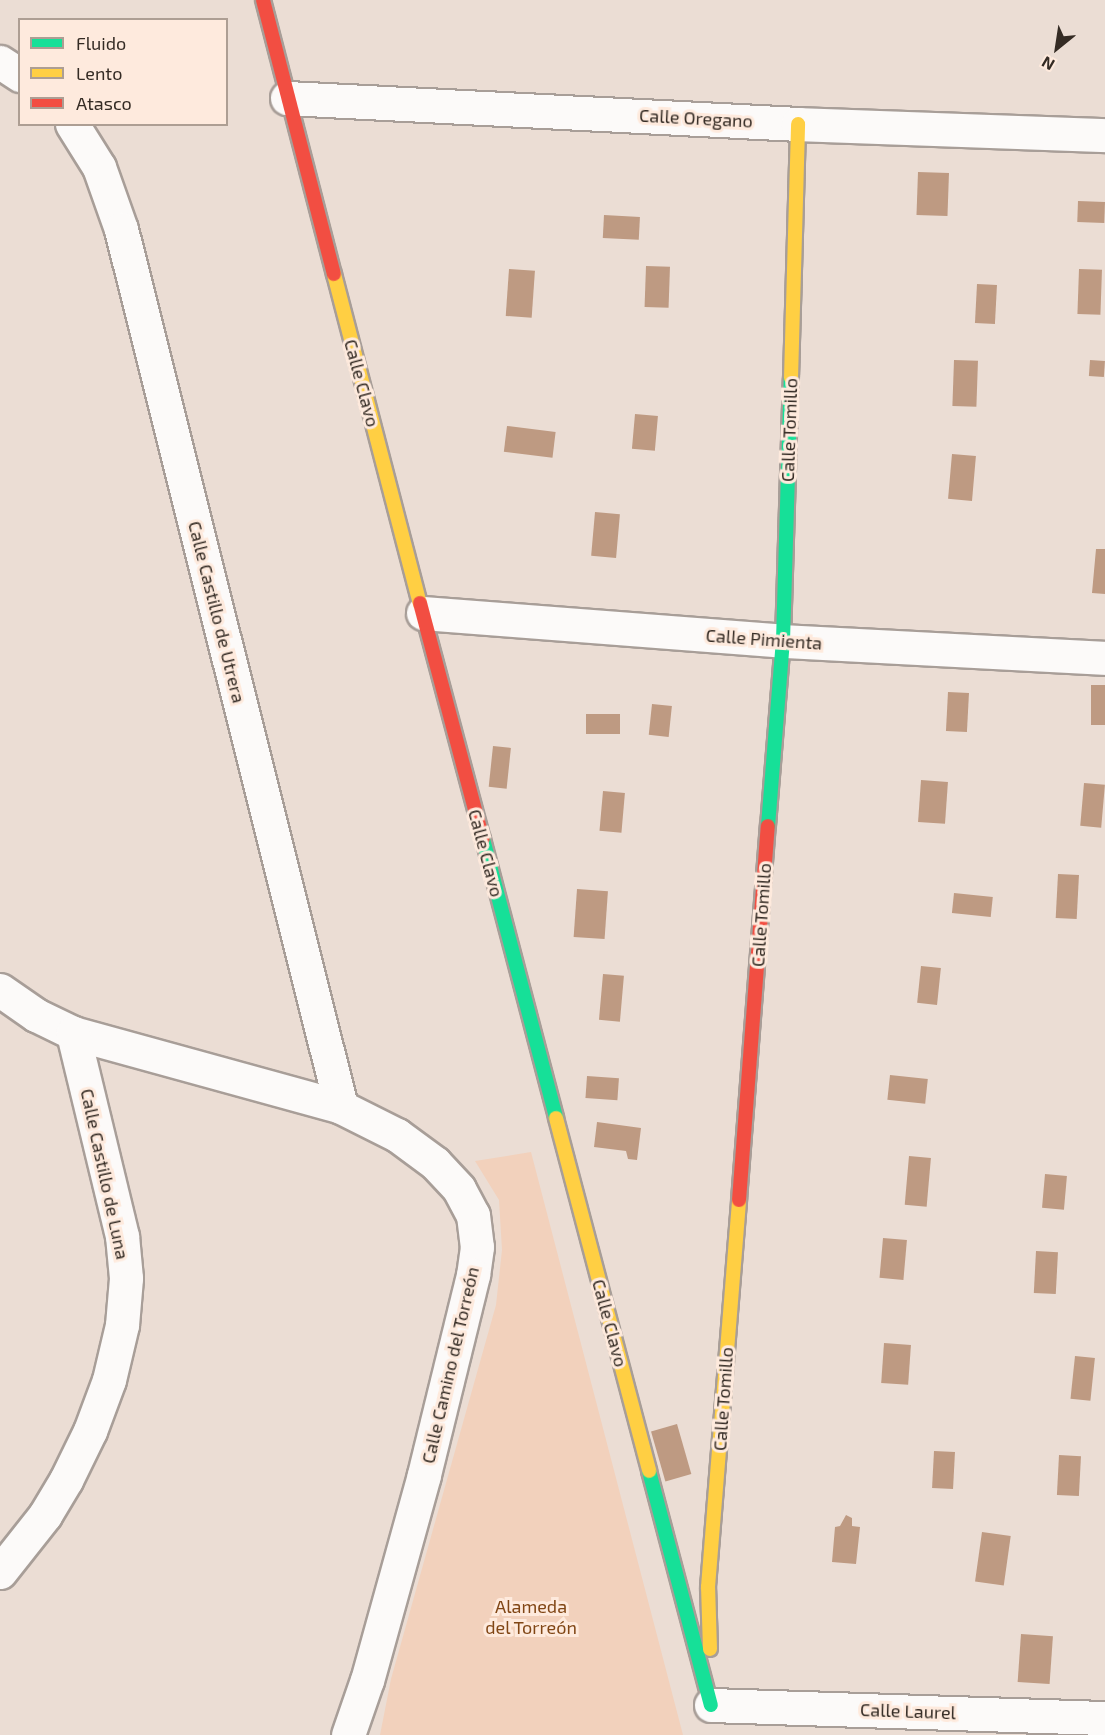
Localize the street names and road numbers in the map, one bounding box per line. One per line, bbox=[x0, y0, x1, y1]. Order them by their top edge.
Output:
street label: Calle Oregano bbox=[639, 104, 753, 132]
street label: Calle Clavo bbox=[340, 337, 384, 429]
street label: Calle Tomillo bbox=[776, 377, 802, 483]
street label: Calle Castillo de Utrera bbox=[184, 519, 250, 705]
street label: Calle Pimienta bbox=[705, 624, 823, 654]
street label: Calle Clavo bbox=[464, 807, 508, 899]
street label: Calle Tomillo bbox=[747, 862, 775, 968]
street label: Calle Castillo de Luna bbox=[76, 1087, 134, 1261]
street label: Calle Camino del Torreón bbox=[417, 1264, 483, 1466]
street label: Calle Clavo bbox=[588, 1277, 632, 1369]
street label: Calle Tomillo bbox=[709, 1346, 737, 1452]
street label: Calle Laurel bbox=[860, 1699, 956, 1723]

